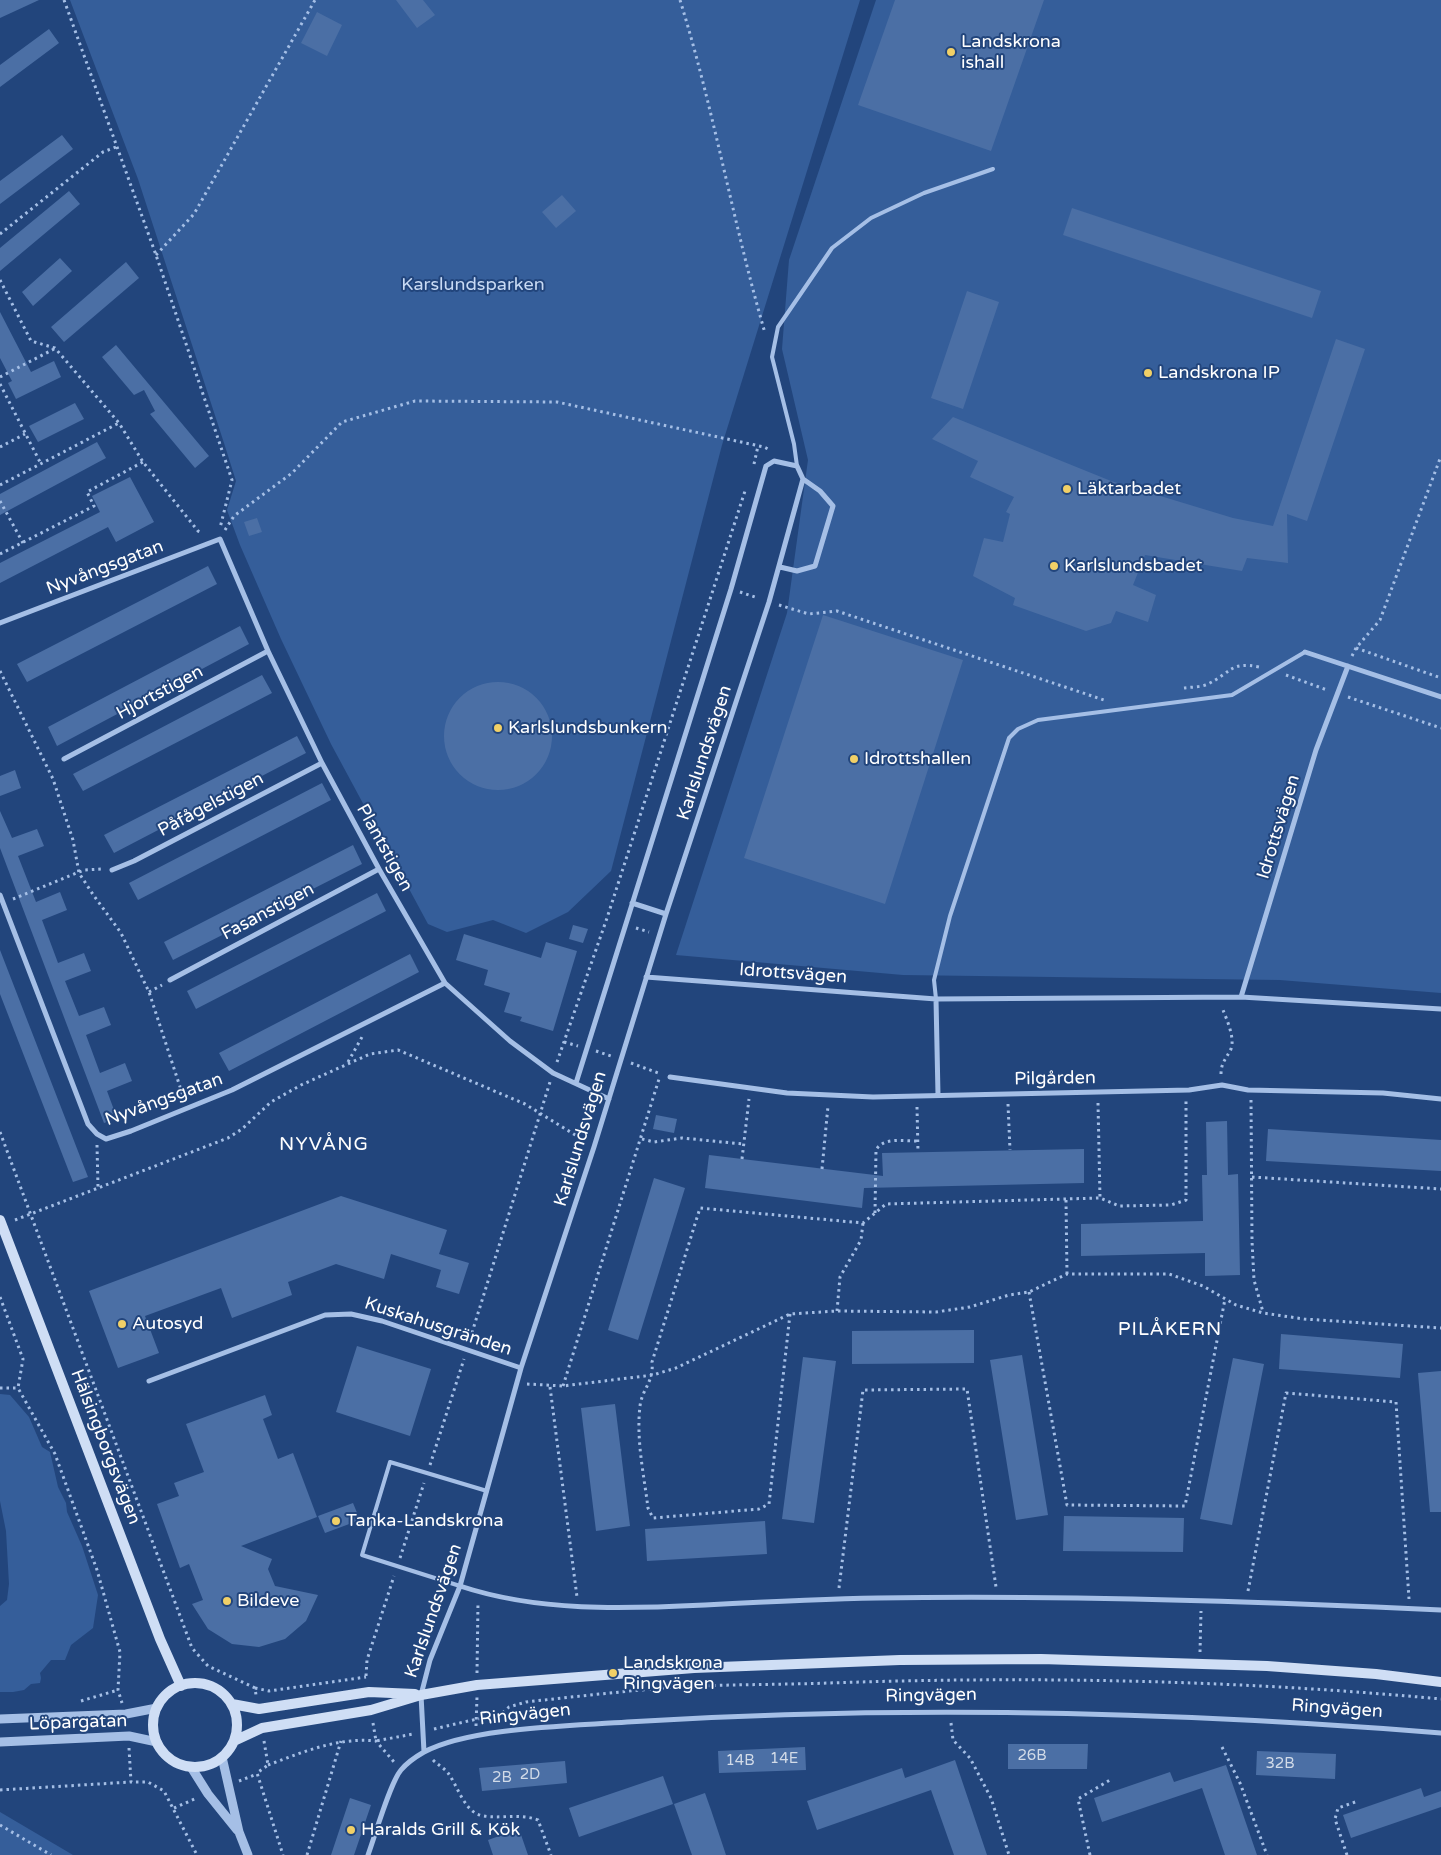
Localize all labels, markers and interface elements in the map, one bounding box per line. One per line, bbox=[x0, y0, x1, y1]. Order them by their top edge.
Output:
place label: Landskrona ishall bbox=[961, 31, 1061, 74]
marker: Landskrona ishall bbox=[945, 46, 957, 58]
park label: Karslundsparken bbox=[401, 274, 545, 296]
place label: Landskrona IP bbox=[1158, 362, 1280, 384]
marker: Landskrona IP bbox=[1142, 367, 1154, 379]
place label: Läktarbadet bbox=[1077, 478, 1181, 500]
marker: Läktarbadet bbox=[1061, 483, 1073, 495]
street label: Nyvångsgatan bbox=[43, 536, 167, 600]
place label: Karlslundsbadet bbox=[1064, 555, 1202, 577]
marker: Karlslundsbadet bbox=[1048, 560, 1060, 572]
street label: Hjortstigen bbox=[113, 661, 207, 725]
street label: Karlslundsvägen bbox=[673, 683, 737, 823]
place label: Karlslundsbunkern bbox=[508, 717, 668, 739]
marker: Karlslundsbunkern bbox=[492, 722, 504, 734]
place label: Idrottshallen bbox=[864, 748, 971, 770]
marker: Idrottshallen bbox=[848, 753, 860, 765]
street label: Påfågelstigen bbox=[154, 768, 268, 842]
street label: Idrottsvägen bbox=[1253, 772, 1305, 882]
street label: Plantstigen bbox=[351, 801, 417, 895]
street label: Fasanstigen bbox=[218, 879, 318, 945]
street label: Idrottsvägen bbox=[738, 959, 848, 989]
street label: Pilgården bbox=[1014, 1067, 1096, 1091]
street label: Nyvångsgatan bbox=[102, 1069, 226, 1131]
street label: Karlslundsvägen bbox=[550, 1069, 612, 1209]
district label: NYVÅNG bbox=[278, 1134, 370, 1156]
street label: Kuskahusgränden bbox=[362, 1293, 514, 1361]
place label: Autosyd bbox=[132, 1313, 203, 1335]
marker: Autosyd bbox=[116, 1318, 128, 1330]
district label: PILÅKERN bbox=[1117, 1319, 1223, 1341]
street label: Hälsingborgsvägen bbox=[65, 1366, 145, 1528]
place label: Tanka-Landskrona bbox=[346, 1510, 504, 1532]
marker: Tanka-Landskrona bbox=[330, 1515, 342, 1527]
street label: Karlslundsvägen bbox=[401, 1541, 467, 1681]
place label: Bildeve bbox=[237, 1590, 299, 1612]
marker: Bildeve bbox=[221, 1595, 233, 1607]
place label: Landskrona Ringvägen bbox=[623, 1652, 723, 1695]
marker: Landskrona Ringvägen bbox=[607, 1667, 619, 1679]
street label: Ringvägen bbox=[885, 1684, 977, 1708]
street label: Ringvägen bbox=[1291, 1695, 1383, 1723]
street label: Ringvägen bbox=[478, 1699, 572, 1731]
street label: Löpargatan bbox=[28, 1710, 128, 1736]
house number: 26B bbox=[1017, 1747, 1047, 1765]
house number: 14E bbox=[770, 1750, 798, 1768]
house number: 14B bbox=[725, 1752, 755, 1770]
house number: 32B bbox=[1265, 1755, 1295, 1773]
house number: 2D bbox=[520, 1766, 540, 1784]
house number: 2B bbox=[492, 1769, 512, 1787]
place label: Haralds Grill & Kök bbox=[361, 1819, 520, 1841]
marker: Haralds Grill & Kök bbox=[345, 1824, 357, 1836]

